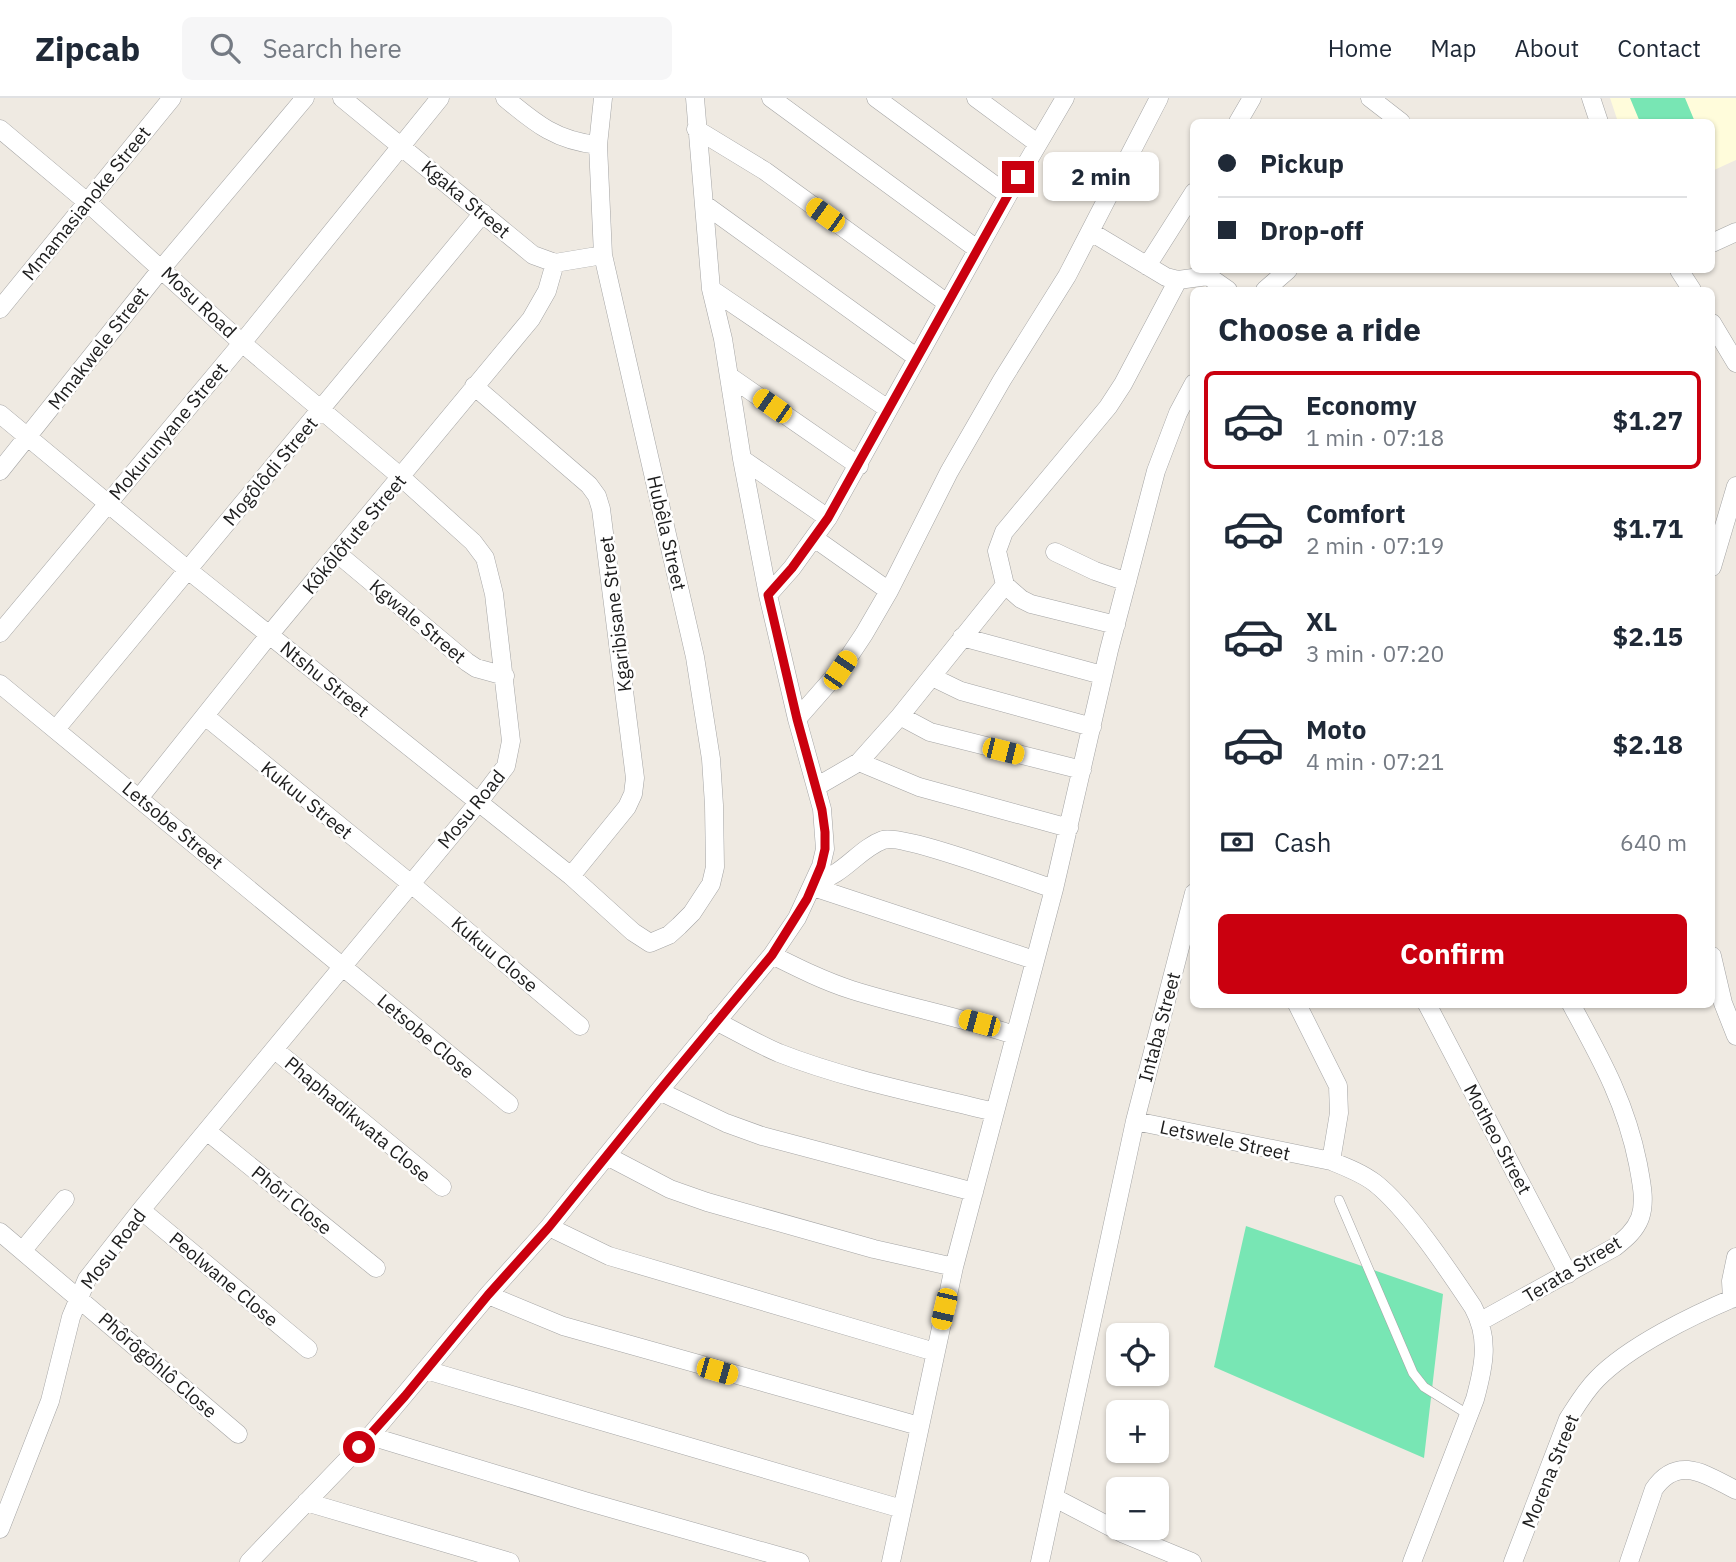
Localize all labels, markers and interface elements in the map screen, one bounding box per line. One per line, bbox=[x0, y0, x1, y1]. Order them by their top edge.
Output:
search box bbox=[182, 17, 672, 80]
text: Zipcab bbox=[35, 27, 140, 70]
icon: search bbox=[206, 29, 244, 67]
text: Search here bbox=[262, 31, 402, 65]
text: Home bbox=[1328, 32, 1392, 64]
text: Map bbox=[1430, 32, 1476, 64]
text: About bbox=[1514, 32, 1579, 64]
text: Contact bbox=[1617, 32, 1701, 64]
street label: Mmamasianoke Street bbox=[17, 121, 155, 285]
text: Pickup bbox=[1260, 146, 1344, 180]
callout: 2 min bbox=[1042, 153, 1158, 202]
street label: Kgaka Street bbox=[417, 155, 515, 243]
route end bbox=[1002, 161, 1034, 193]
text: 2 min bbox=[1071, 161, 1131, 191]
car bbox=[802, 194, 849, 236]
text: Drop-off bbox=[1260, 213, 1363, 247]
street label: Mosu Road bbox=[156, 261, 242, 343]
street label: Mmakwele Street bbox=[43, 282, 153, 414]
text: Choose a ride bbox=[1218, 308, 1421, 350]
street label: Mokurunyane Street bbox=[103, 357, 233, 505]
car bbox=[749, 385, 796, 427]
text: Economy bbox=[1306, 388, 1417, 422]
icon: car bbox=[1222, 389, 1285, 452]
text: $1.27 bbox=[1613, 403, 1683, 437]
street label: Mogôlôdi Street bbox=[217, 412, 323, 530]
text: 1 min · 07:18 bbox=[1306, 422, 1444, 452]
street label: Kôkôlôfute Street bbox=[297, 469, 411, 599]
street label: Hubêla Street bbox=[642, 473, 692, 593]
text: Comfort bbox=[1306, 496, 1405, 530]
icon: car bbox=[1222, 497, 1285, 560]
text: $1.71 bbox=[1613, 511, 1683, 545]
text: 2 min · 07:19 bbox=[1306, 530, 1444, 560]
street label: Kgaribisane Street bbox=[594, 535, 636, 693]
street label: Kgwale Street bbox=[365, 574, 471, 668]
text: XL bbox=[1306, 604, 1337, 638]
icon: car bbox=[1222, 605, 1285, 668]
text: $2.15 bbox=[1613, 619, 1683, 653]
street label: Ntshu Street bbox=[276, 636, 374, 722]
text: 3 min · 07:20 bbox=[1306, 638, 1444, 668]
car bbox=[820, 647, 861, 693]
text: Moto bbox=[1306, 712, 1366, 746]
icon: car bbox=[1222, 713, 1285, 776]
text: $2.18 bbox=[1613, 727, 1683, 761]
car bbox=[981, 736, 1026, 766]
text: 4 min · 07:21 bbox=[1306, 746, 1444, 776]
street label: Kukuu Street bbox=[256, 756, 358, 844]
street label: Mosu Road bbox=[432, 765, 510, 853]
street label: Letsobe Street bbox=[118, 776, 228, 874]
icon: cash bbox=[1218, 823, 1256, 861]
text: Cash bbox=[1274, 825, 1331, 859]
text: 640 m bbox=[1620, 827, 1687, 857]
street label: Kukuu Close bbox=[447, 911, 543, 997]
button: Confirm bbox=[1218, 914, 1687, 994]
street label: Intaba Street bbox=[1133, 969, 1185, 1085]
street label: Letsobe Close bbox=[372, 988, 480, 1084]
car bbox=[956, 1007, 1003, 1039]
street label: Phaphadikwata Close bbox=[280, 1051, 436, 1187]
street label: Motheo Street bbox=[1459, 1080, 1537, 1198]
street label: Letswele Street bbox=[1158, 1114, 1292, 1166]
street label: Phôri Close bbox=[247, 1160, 337, 1240]
street label: Mosu Road bbox=[75, 1204, 151, 1294]
street label: Peolwane Close bbox=[165, 1226, 283, 1332]
street label: Terata Street bbox=[1518, 1230, 1626, 1308]
car bbox=[930, 1286, 959, 1332]
street label: Phôrôgôhlô Close bbox=[94, 1307, 222, 1423]
map controls bbox=[1106, 1323, 1169, 1540]
button: locate bbox=[1106, 1323, 1169, 1386]
car bbox=[694, 1355, 741, 1387]
button: + bbox=[1106, 1400, 1169, 1463]
street label: Morena Street bbox=[1516, 1410, 1584, 1532]
route start bbox=[343, 1431, 375, 1463]
button: − bbox=[1106, 1477, 1169, 1540]

